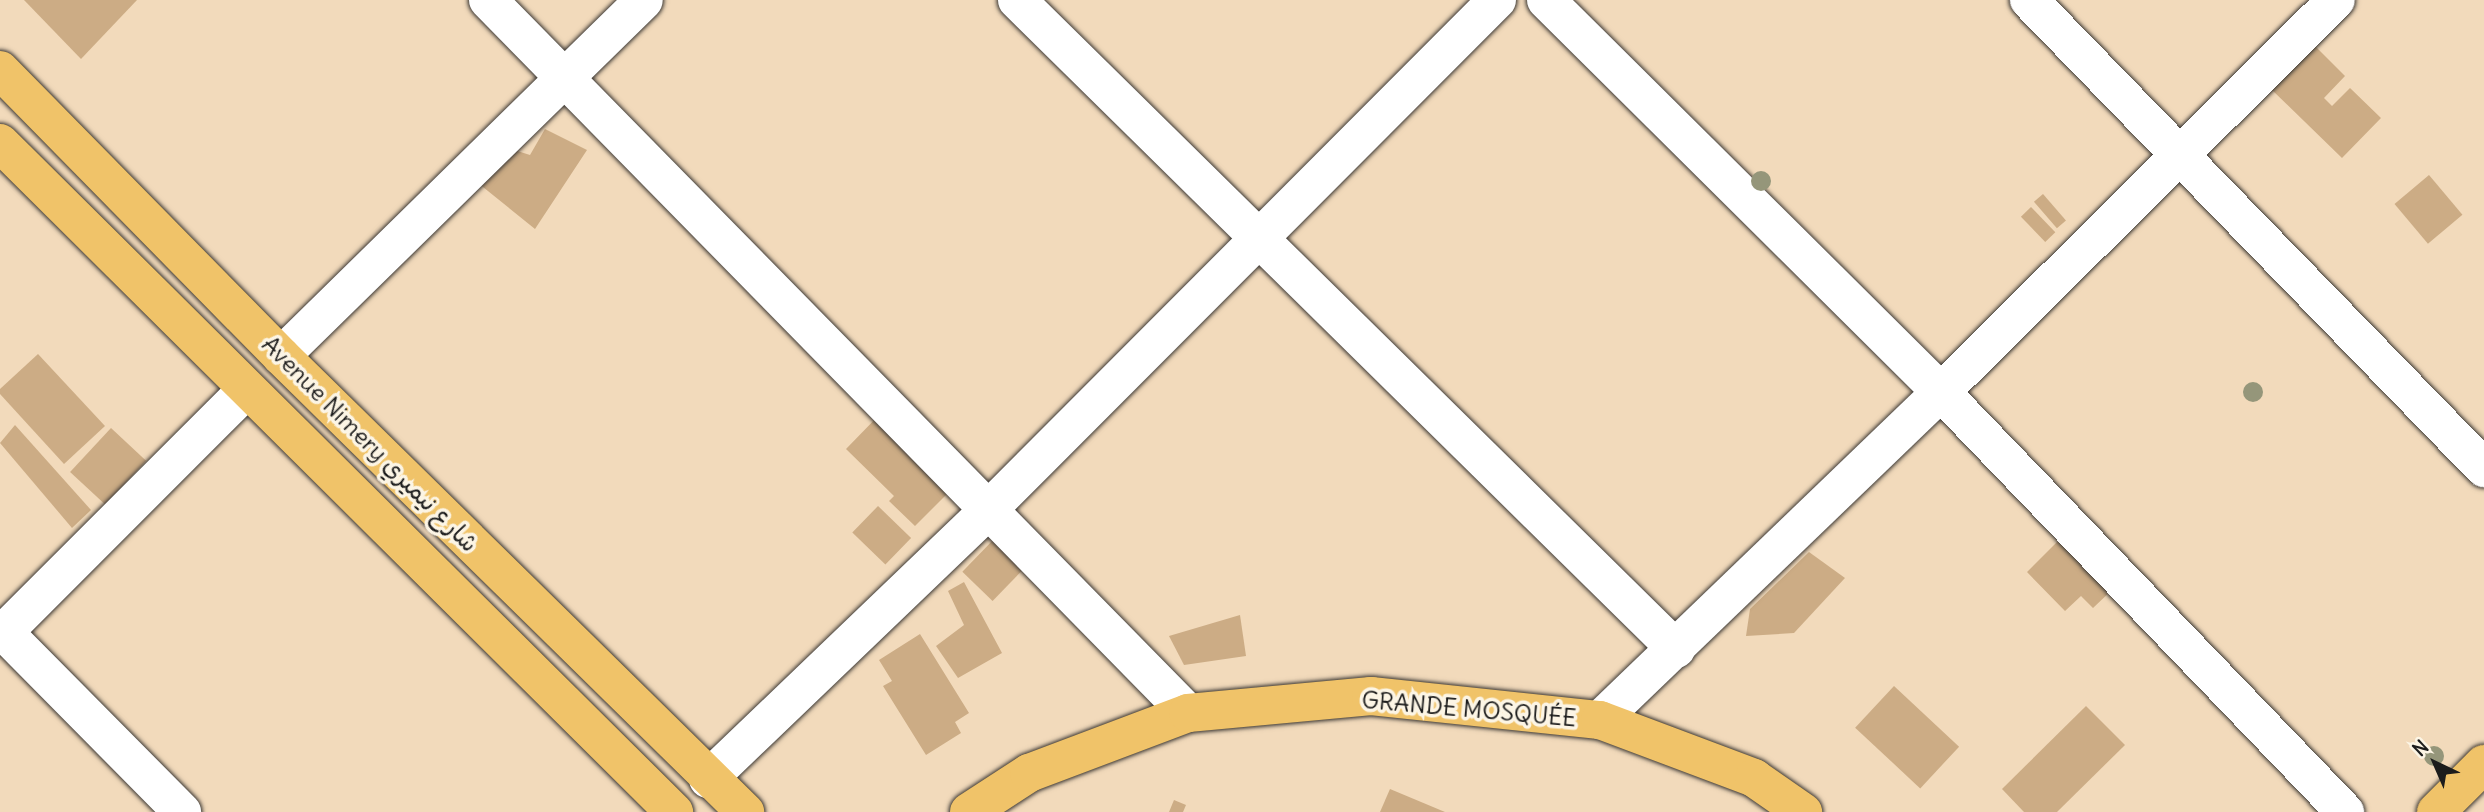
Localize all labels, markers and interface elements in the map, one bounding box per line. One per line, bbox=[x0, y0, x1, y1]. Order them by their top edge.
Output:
street label: Avenue Nimery شارع نيميري bbox=[256, 330, 484, 558]
street label: GRANDE MOSQUÉE bbox=[1360, 685, 1578, 733]
north arrow bbox=[2400, 728, 2470, 798]
text: N bbox=[2407, 735, 2433, 761]

